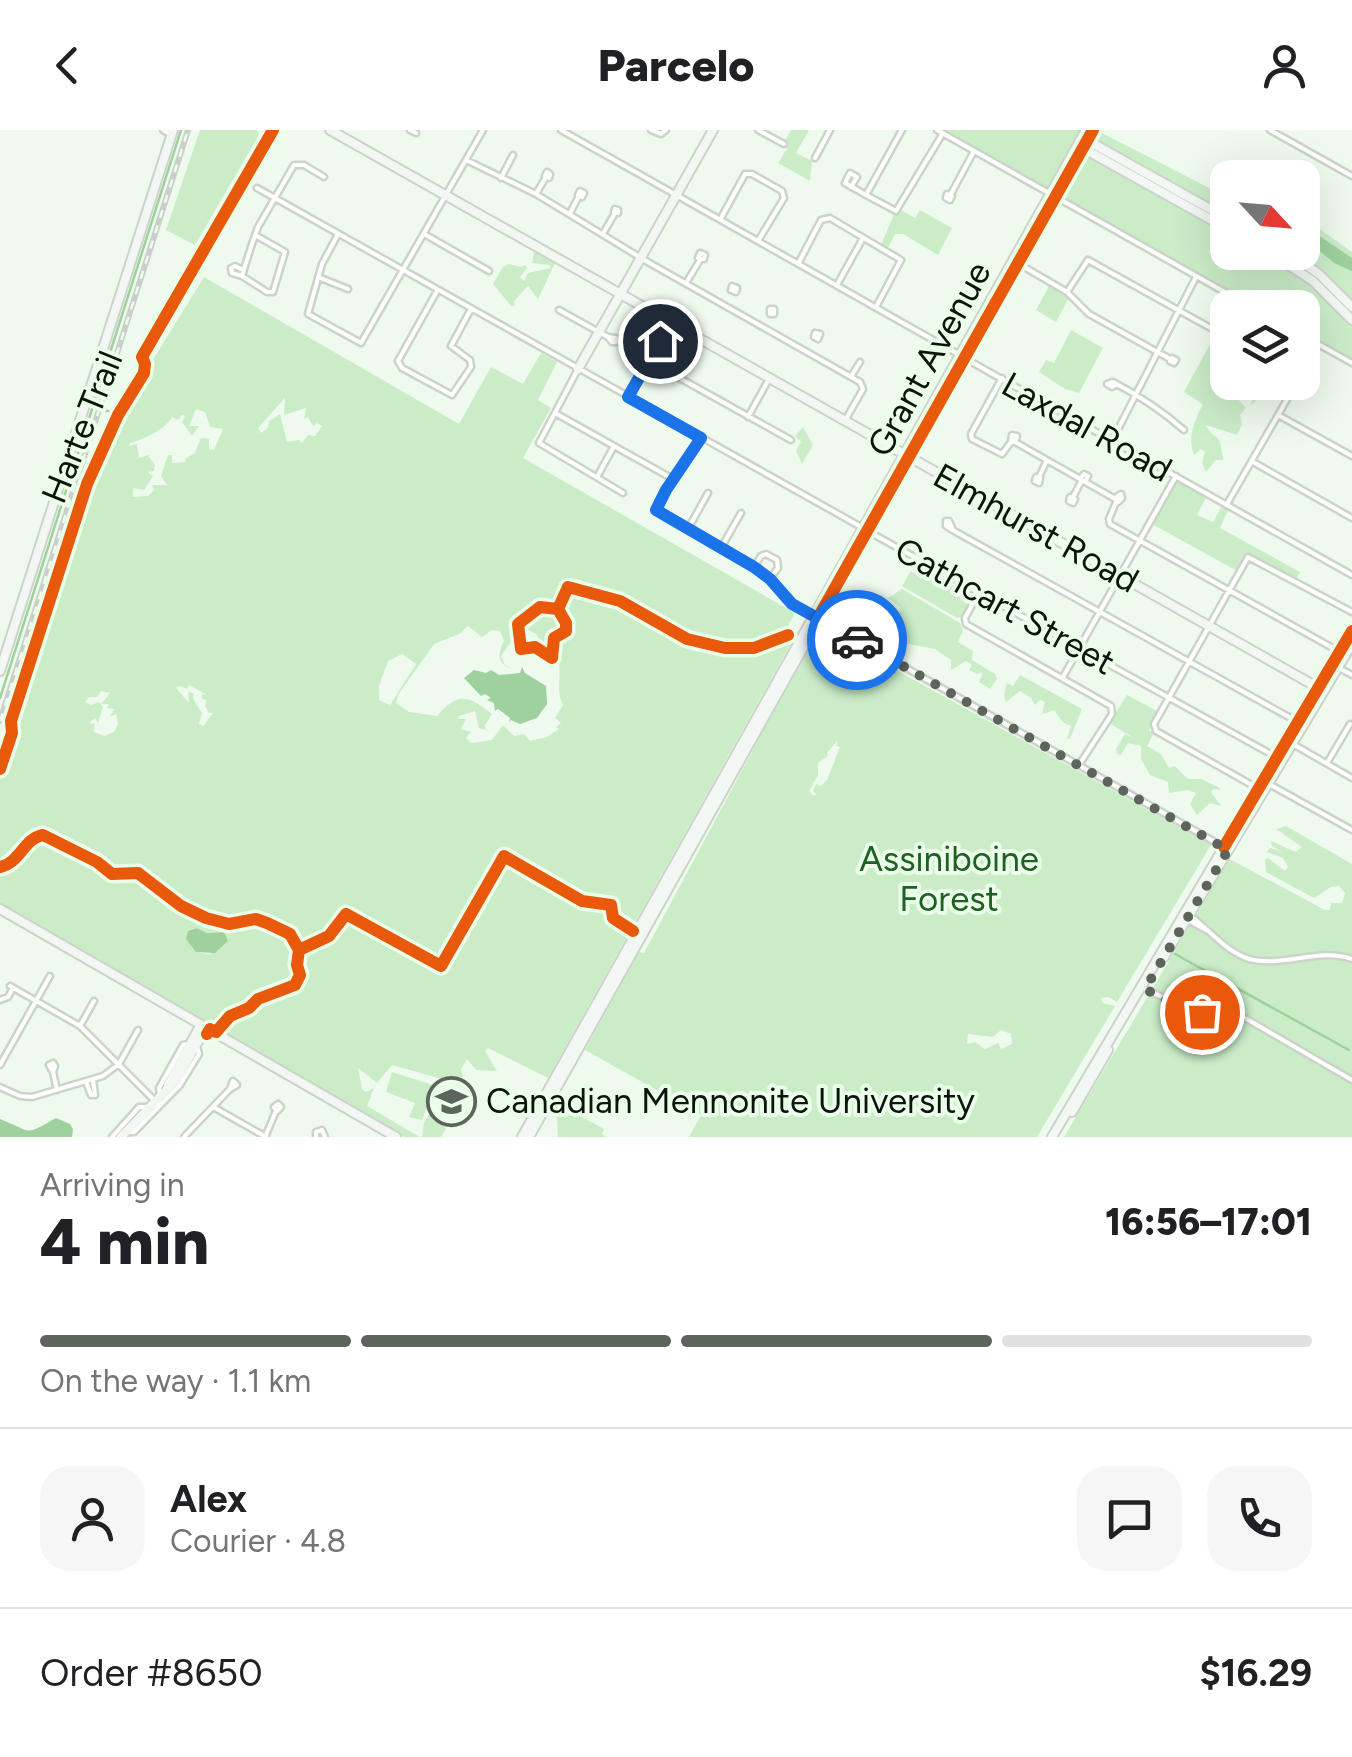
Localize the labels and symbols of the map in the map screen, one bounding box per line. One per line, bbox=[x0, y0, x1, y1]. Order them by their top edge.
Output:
north arrow bbox=[1210, 160, 1320, 270]
street label: Grant Avenue bbox=[858, 254, 1000, 464]
pin bbox=[618, 299, 703, 384]
street label: Harte Trail bbox=[33, 345, 131, 509]
street label: Laxdal Road bbox=[995, 363, 1179, 491]
street label: Elmhurst Road bbox=[926, 454, 1146, 602]
street label: Cathcart Street bbox=[888, 528, 1122, 684]
courier bbox=[807, 590, 907, 690]
park label: Assiniboine Forest bbox=[859, 838, 1039, 920]
pin bbox=[1160, 970, 1245, 1055]
school or university icon: Canadian Mennonite University bbox=[425, 1075, 477, 1127]
place label: Canadian Mennonite University bbox=[486, 1080, 976, 1122]

